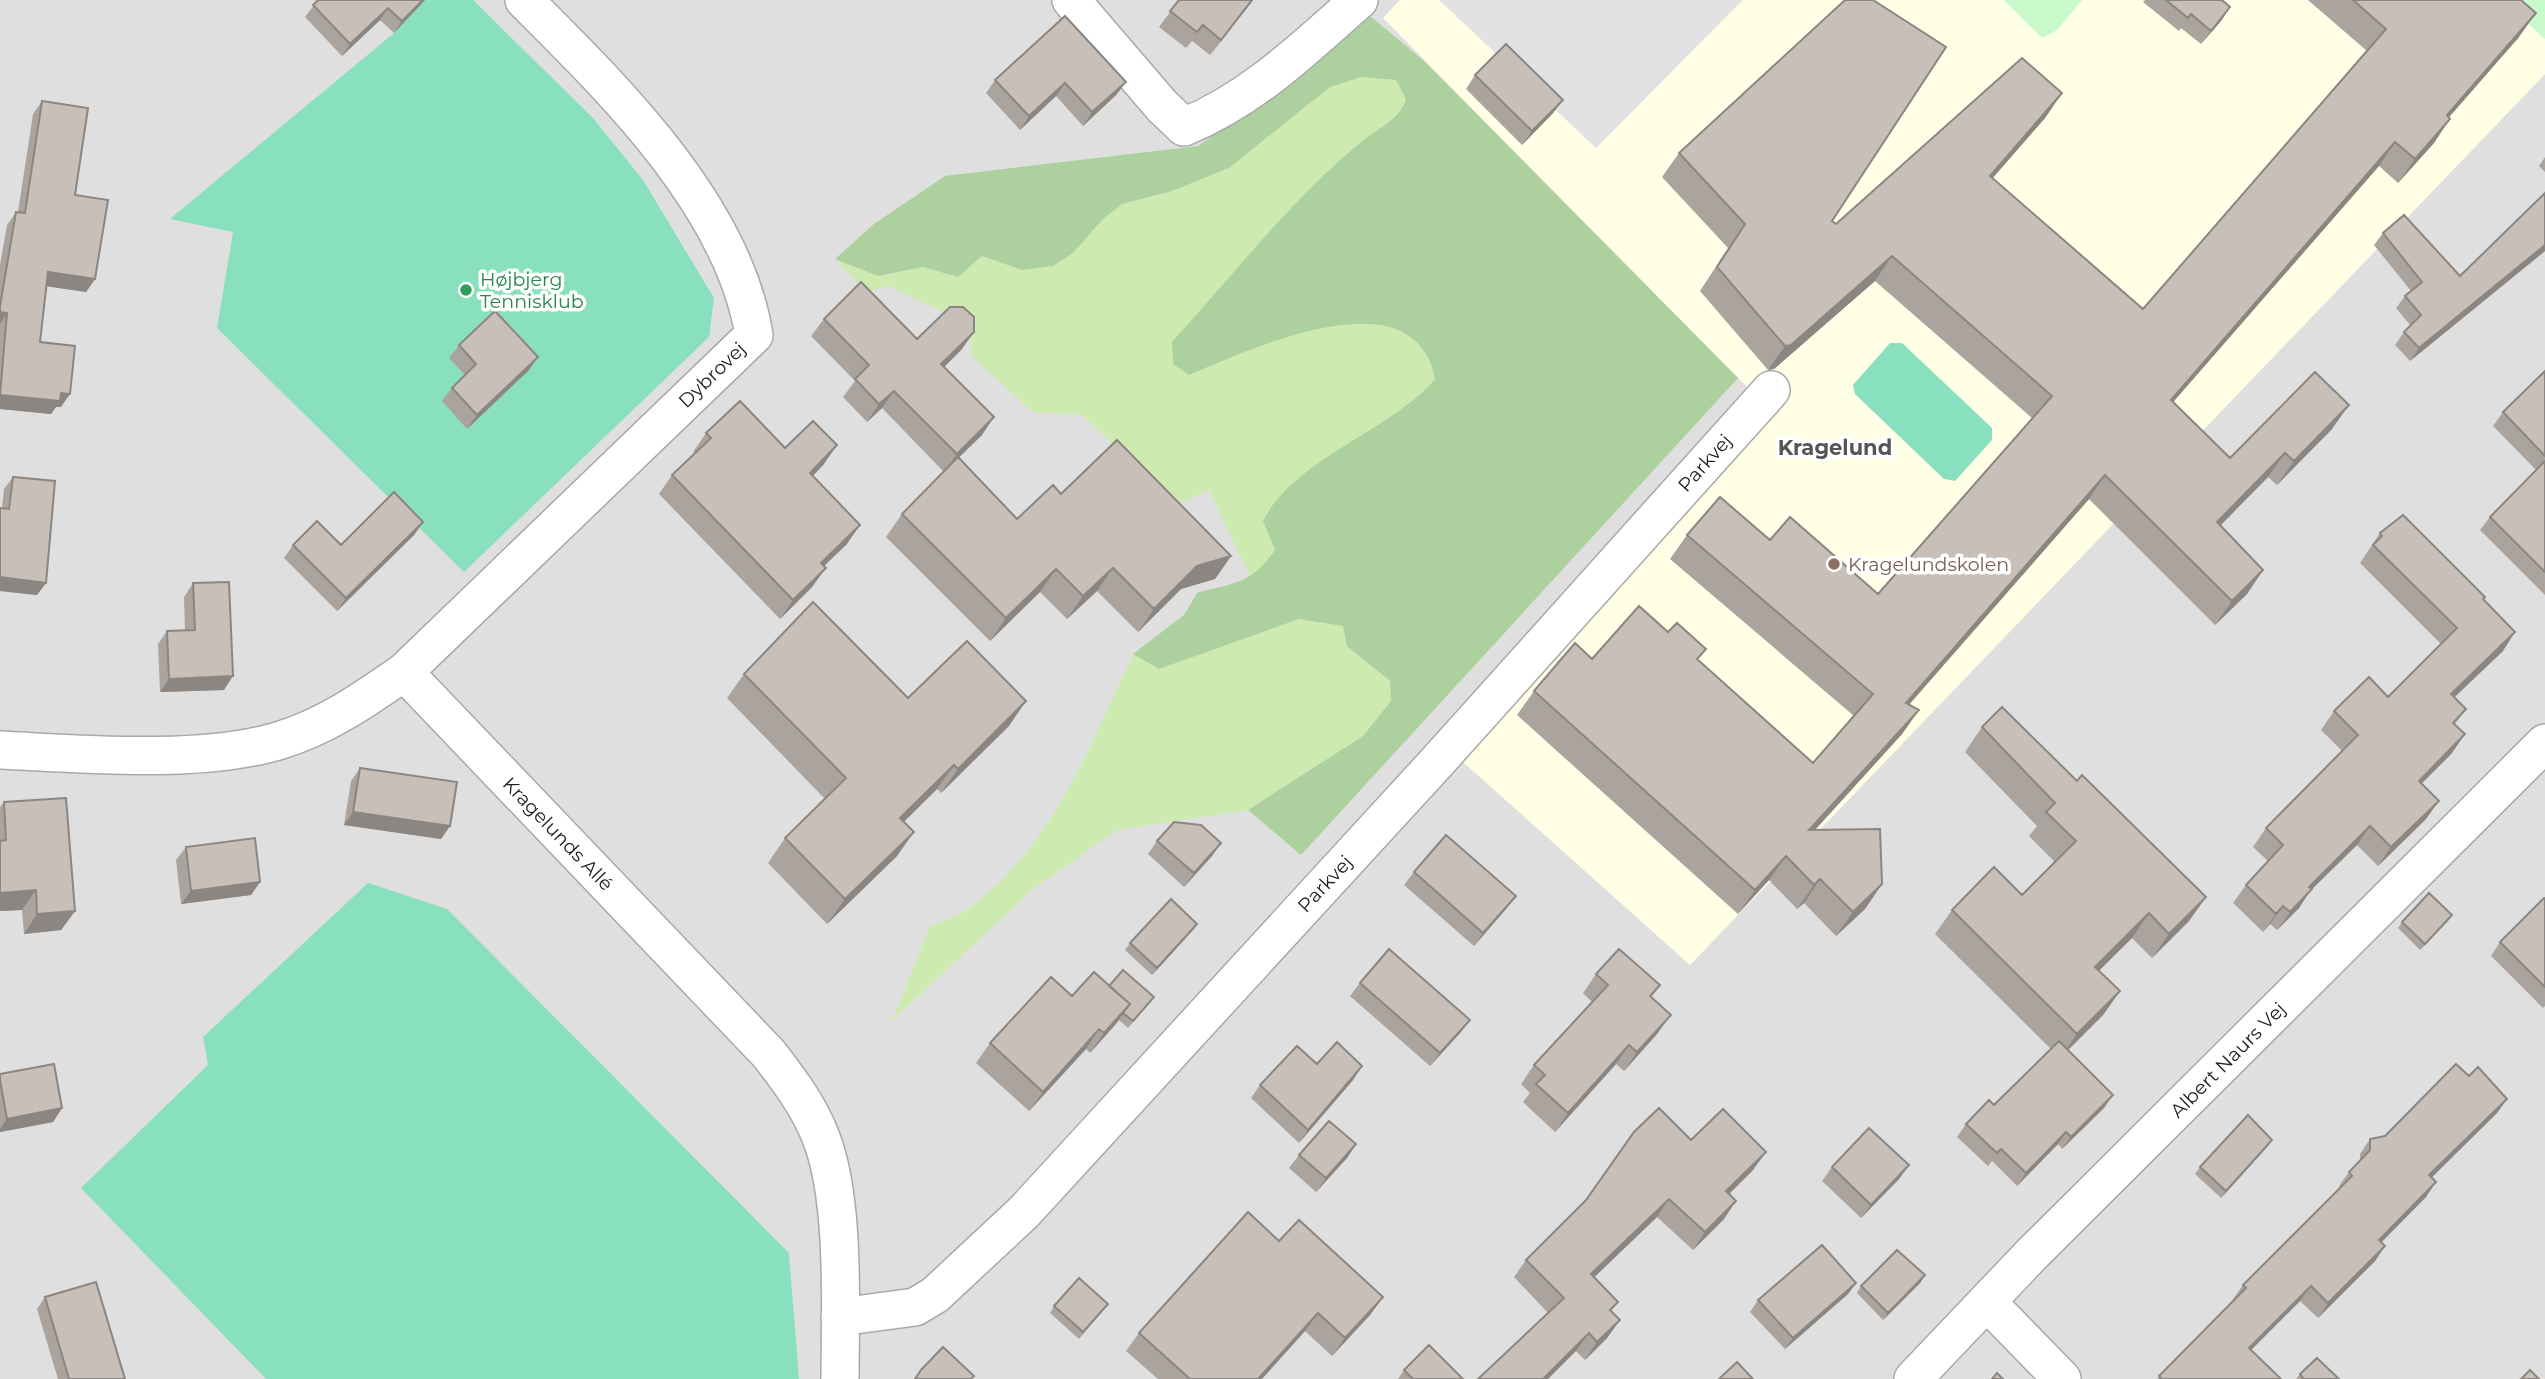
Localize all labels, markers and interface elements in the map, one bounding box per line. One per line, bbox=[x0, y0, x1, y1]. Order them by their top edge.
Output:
place label: Højbjerg Tennisklub bbox=[480, 268, 584, 313]
marker: Højbjerg Tennisklub bbox=[458, 282, 474, 298]
street label: Dybrovej bbox=[674, 337, 750, 413]
street label: Parkvej bbox=[1673, 429, 1737, 497]
district label: Kragelund bbox=[1778, 435, 1892, 460]
place label: Kragelundskolen bbox=[1848, 553, 2009, 576]
marker: Kragelundskolen bbox=[1826, 556, 1842, 572]
street label: Kragelunds Allé bbox=[498, 772, 618, 896]
street label: Parkvej bbox=[1293, 851, 1357, 917]
street label: Albert Naurs Vej bbox=[2166, 998, 2290, 1122]

